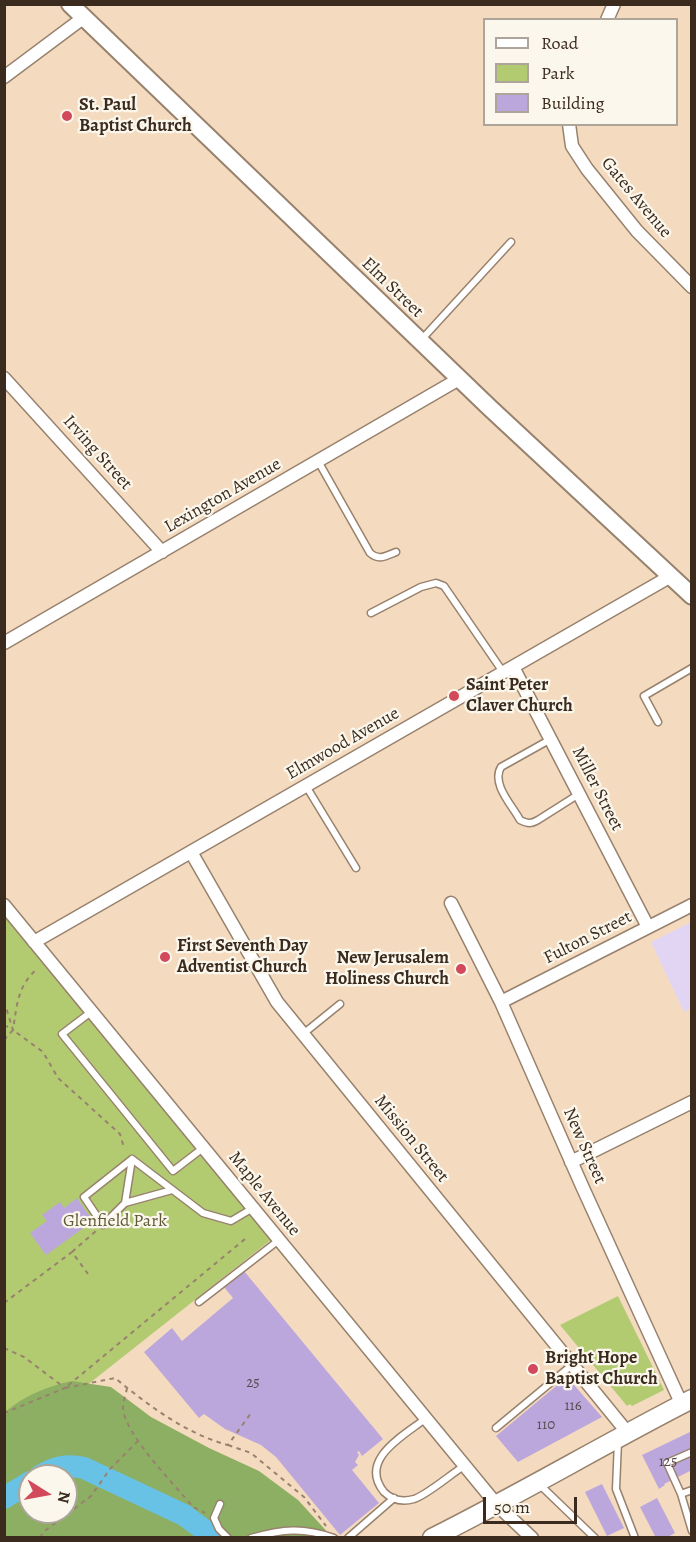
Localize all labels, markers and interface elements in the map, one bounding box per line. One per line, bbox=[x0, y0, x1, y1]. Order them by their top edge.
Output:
legend bbox=[483, 18, 678, 126]
text: Road bbox=[541, 31, 578, 55]
text: Park bbox=[541, 61, 575, 85]
text: Building bbox=[541, 91, 605, 115]
place label: St. Paul Baptist Church bbox=[79, 95, 192, 138]
marker: St. Paul Baptist Church bbox=[60, 109, 74, 123]
street label: Gates Avenue bbox=[596, 153, 676, 243]
street label: Elm Street bbox=[357, 253, 427, 323]
street label: Irving Street bbox=[58, 411, 136, 495]
street label: Lexington Avenue bbox=[161, 454, 285, 538]
place label: Saint Peter Claver Church bbox=[466, 675, 573, 718]
marker: Saint Peter Claver Church bbox=[447, 689, 461, 703]
street label: Elmwood Avenue bbox=[283, 703, 403, 785]
street label: Miller Street bbox=[567, 743, 627, 835]
street label: Fulton Street bbox=[540, 907, 636, 969]
place label: First Seventh Day Adventist Church bbox=[177, 936, 308, 978]
place label: New Jerusalem Holiness Church bbox=[325, 948, 449, 990]
marker: First Seventh Day Adventist Church bbox=[158, 950, 172, 964]
marker: New Jerusalem Holiness Church bbox=[454, 962, 468, 976]
street label: Mission Street bbox=[369, 1091, 453, 1187]
street label: New Street bbox=[558, 1105, 610, 1187]
street label: Maple Avenue bbox=[223, 1147, 305, 1241]
park label: Glenfield Park bbox=[63, 1211, 167, 1233]
place label: Bright Hope Baptist Church bbox=[545, 1348, 658, 1390]
marker: Bright Hope Baptist Church bbox=[526, 1362, 540, 1376]
house number: 25 bbox=[246, 1374, 260, 1392]
house number: 116 bbox=[564, 1397, 582, 1415]
house number: 110 bbox=[537, 1416, 555, 1434]
house number: 125 bbox=[659, 1453, 677, 1471]
north arrow bbox=[18, 1464, 78, 1524]
scale bar bbox=[486, 1485, 580, 1523]
text: N bbox=[52, 1489, 76, 1505]
text: 50 m bbox=[494, 1495, 530, 1519]

